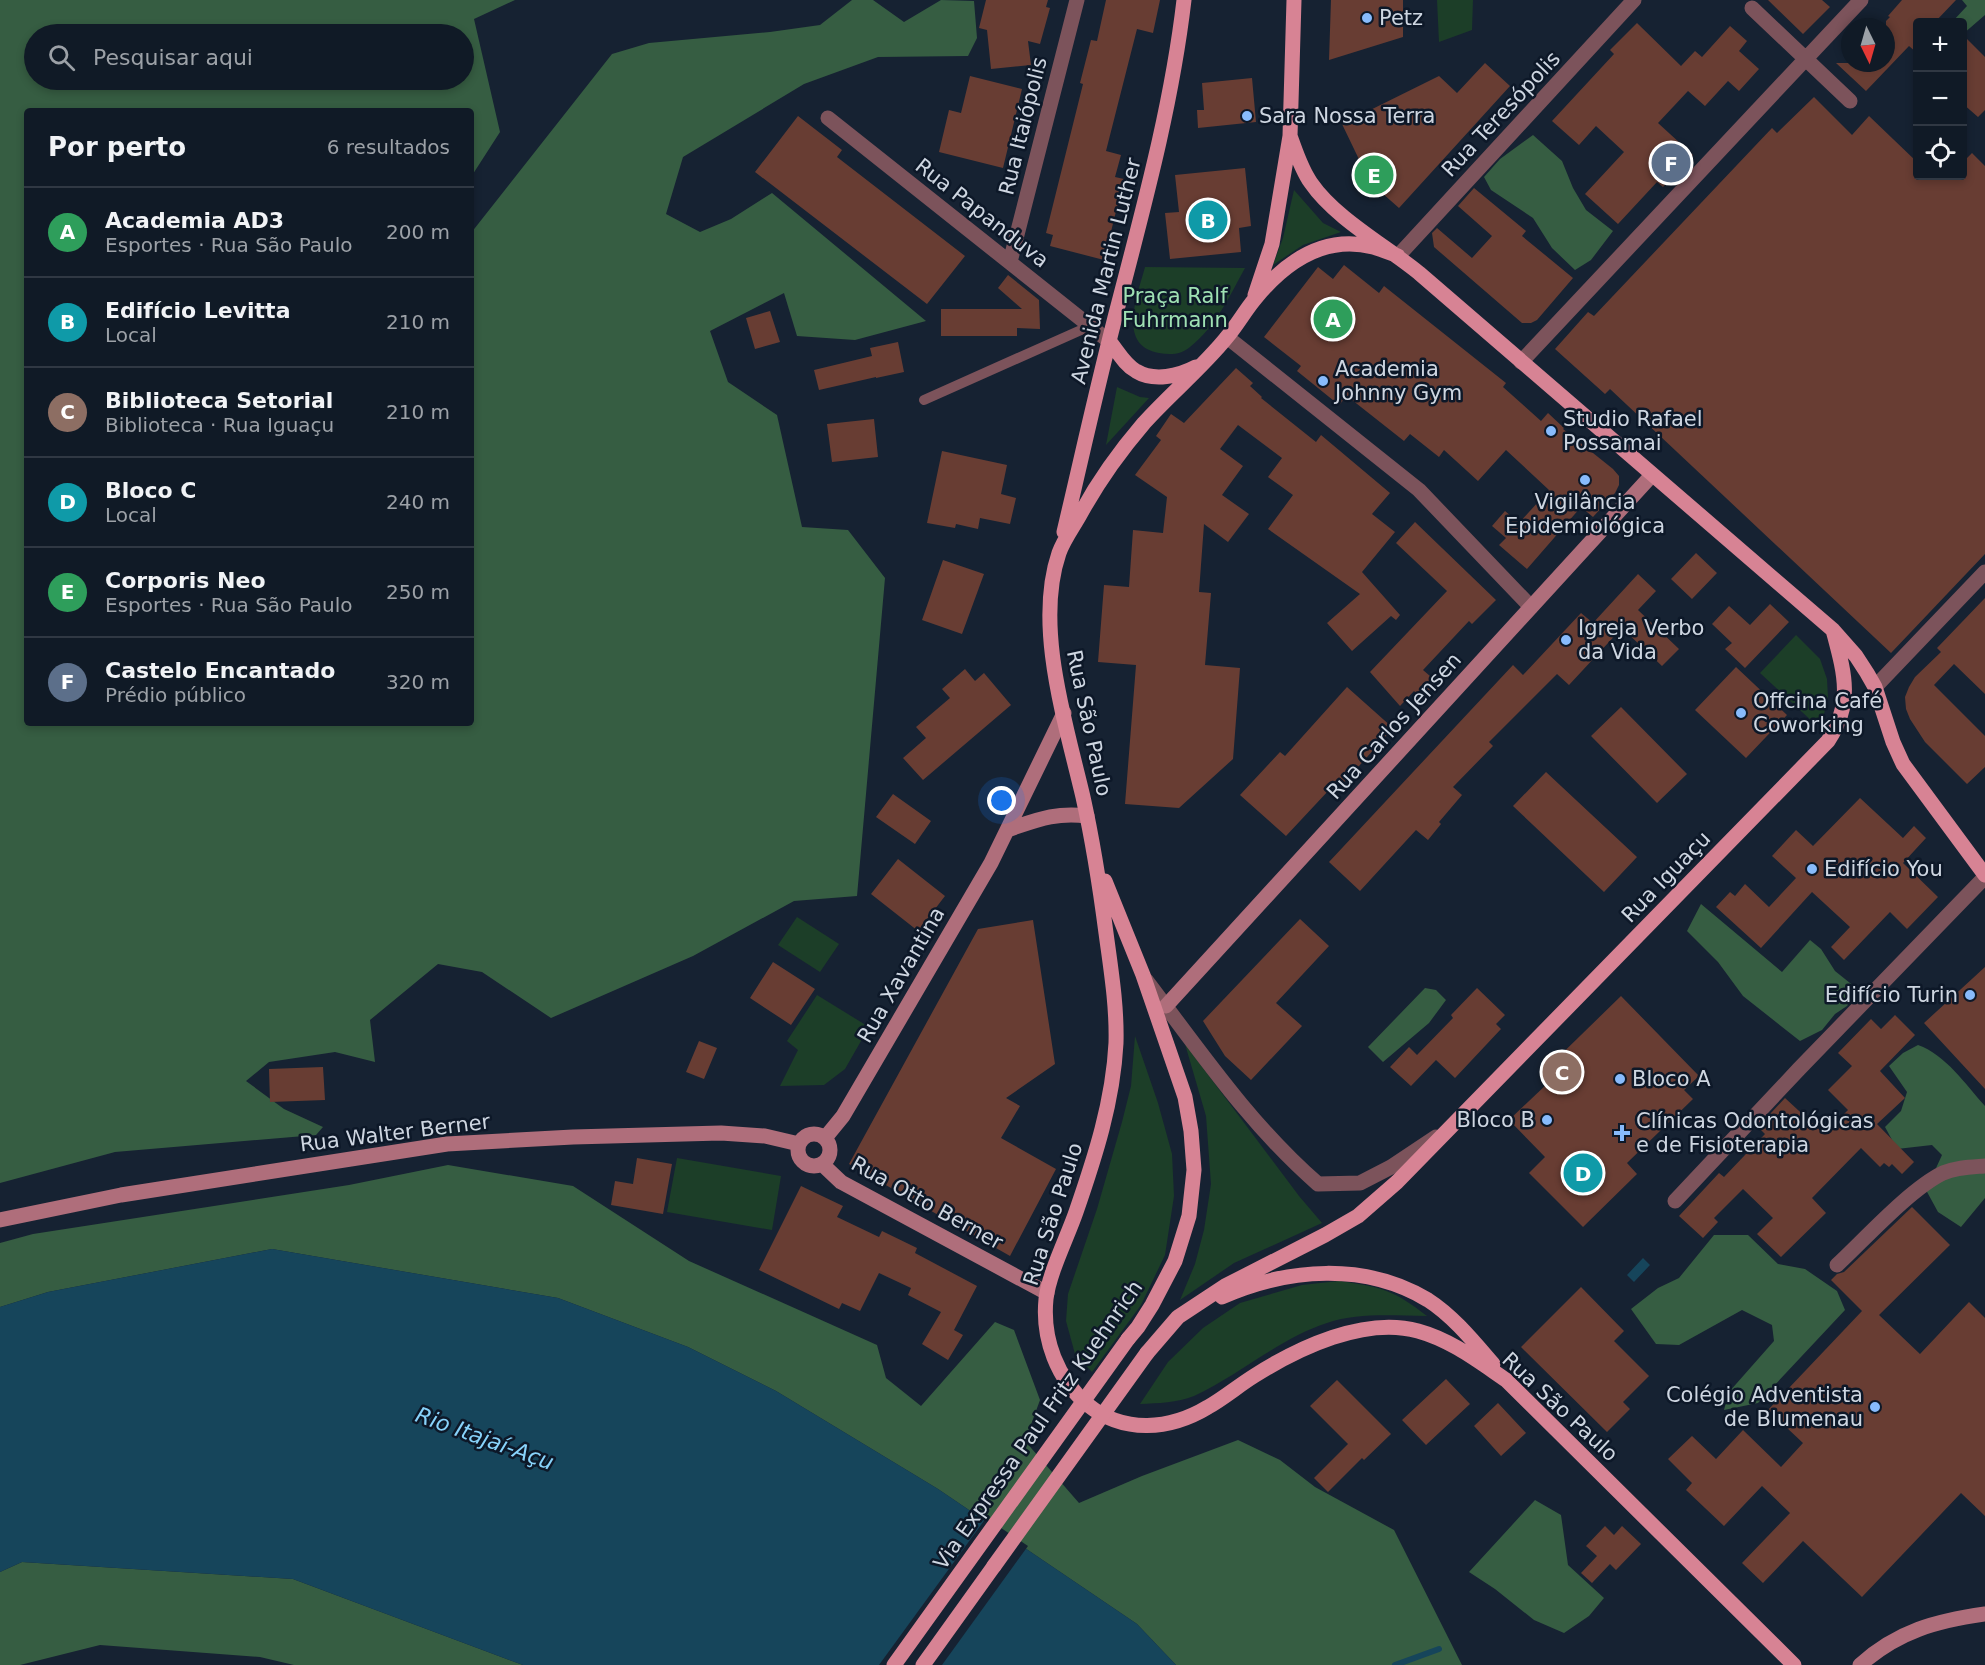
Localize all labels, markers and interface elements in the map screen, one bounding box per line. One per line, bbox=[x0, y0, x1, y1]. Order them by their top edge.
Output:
place label: Petz bbox=[1379, 6, 1423, 30]
marker: Petz bbox=[1360, 11, 1374, 25]
north arrow bbox=[1841, 18, 1895, 72]
map controls bbox=[1913, 18, 1967, 180]
button: + bbox=[1913, 18, 1967, 72]
search box bbox=[24, 24, 474, 90]
icon: search bbox=[45, 41, 78, 74]
text: Pesquisar aqui bbox=[93, 45, 253, 70]
street label: Rua Teresópolis bbox=[1437, 46, 1565, 182]
street label: Rua Itaiópolis bbox=[994, 55, 1052, 197]
button: − bbox=[1913, 72, 1967, 126]
place label: Sara Nossa Terra bbox=[1259, 104, 1435, 128]
marker: Sara Nossa Terra bbox=[1240, 109, 1254, 123]
button: locate bbox=[1913, 126, 1967, 180]
text: Por perto bbox=[48, 132, 186, 162]
text: 6 resultados bbox=[327, 135, 450, 159]
pin: F bbox=[1652, 140, 1690, 186]
pin: E bbox=[1354, 152, 1394, 198]
street label: Rua Papanduva bbox=[911, 154, 1053, 272]
street label: Avenida Martin Luther bbox=[1066, 155, 1146, 386]
pin: B bbox=[1188, 198, 1228, 242]
text: Academia AD3 bbox=[105, 208, 284, 233]
text: A bbox=[60, 220, 75, 244]
text: 200 m bbox=[386, 220, 450, 244]
text: Esportes · Rua São Paulo bbox=[105, 233, 353, 257]
park label: Praça Ralf Fuhrmann bbox=[1122, 284, 1228, 332]
pin: A bbox=[1314, 296, 1352, 342]
text: Edifício Levitta bbox=[105, 298, 291, 323]
text: B bbox=[60, 310, 75, 334]
text: 210 m bbox=[386, 310, 450, 334]
text: Local bbox=[105, 323, 157, 347]
place label: Academia Johnny Gym bbox=[1333, 357, 1462, 405]
marker: Academia Johnny Gym bbox=[1316, 374, 1330, 388]
text: Biblioteca Setorial bbox=[105, 388, 333, 413]
text: C bbox=[60, 400, 75, 424]
text: 210 m bbox=[386, 400, 450, 424]
place label: Studio Rafael Possamai bbox=[1563, 407, 1703, 455]
text: Biblioteca · Rua Iguaçu bbox=[105, 413, 334, 437]
marker: Studio Rafael Possamai bbox=[1544, 424, 1558, 438]
marker: Vigilância Epidemiológica bbox=[1578, 473, 1592, 487]
text: Bloco C bbox=[105, 478, 196, 503]
text: D bbox=[59, 490, 76, 514]
text: 240 m bbox=[386, 490, 450, 514]
place label: Vigilância Epidemiológica bbox=[1505, 490, 1665, 538]
text: Local bbox=[105, 503, 157, 527]
text: Corporis Neo bbox=[105, 568, 266, 593]
text: E bbox=[61, 580, 74, 604]
text: 250 m bbox=[386, 580, 450, 604]
text: Esportes · Rua São Paulo bbox=[105, 593, 353, 617]
place label: Igreja Verbo da Vida bbox=[1578, 616, 1704, 664]
marker: Igreja Verbo da Vida bbox=[1559, 633, 1573, 647]
street label: Rua São Paulo bbox=[1062, 648, 1116, 798]
street label: Rua Carlos Jensen bbox=[1322, 648, 1466, 804]
text: Castelo Encantado bbox=[105, 658, 335, 683]
text: F bbox=[61, 670, 74, 694]
text: 320 m bbox=[386, 670, 450, 694]
text: Prédio público bbox=[105, 683, 246, 707]
place label: Offcina Café Coworking bbox=[1753, 689, 1882, 737]
marker: Offcina Café Coworking bbox=[1734, 706, 1748, 720]
your location bbox=[987, 786, 1016, 815]
street label: Rua Iguaçu bbox=[1617, 827, 1715, 927]
place label: Edifício You bbox=[1824, 857, 1943, 881]
marker: Edifício You bbox=[1805, 862, 1819, 876]
street label: Rua Xavantina bbox=[852, 903, 950, 1047]
place label: Edifício Turin bbox=[1825, 983, 1958, 1007]
marker: Edifício Turin bbox=[1963, 988, 1977, 1002]
pin: C bbox=[1542, 1050, 1582, 1094]
place label: Bloco A bbox=[1632, 1067, 1711, 1091]
marker: Bloco A bbox=[1613, 1072, 1627, 1086]
place label: Bloco B bbox=[1456, 1108, 1535, 1132]
street label: Rua Walter Berner bbox=[298, 1109, 492, 1157]
place label: Clínicas Odontológicas e de Fisioterapia bbox=[1636, 1109, 1874, 1157]
marker: Bloco B bbox=[1540, 1113, 1554, 1127]
marker: Clínicas Odontológicas e de Fisioterapia bbox=[1613, 1124, 1631, 1142]
street label: Rua São Paulo bbox=[1019, 1140, 1087, 1288]
pin: D bbox=[1564, 1150, 1602, 1196]
street label: Rua Otto Berner bbox=[847, 1151, 1007, 1255]
street label: Via Expressa Paul Fritz Kuehnrich bbox=[929, 1276, 1147, 1574]
street label: Rua São Paulo bbox=[1497, 1347, 1623, 1467]
place label: Colégio Adventista de Blumenau bbox=[1666, 1383, 1863, 1431]
marker: Colégio Adventista de Blumenau bbox=[1868, 1400, 1882, 1414]
water label: Rio Itajaí-Açu bbox=[412, 1402, 557, 1475]

